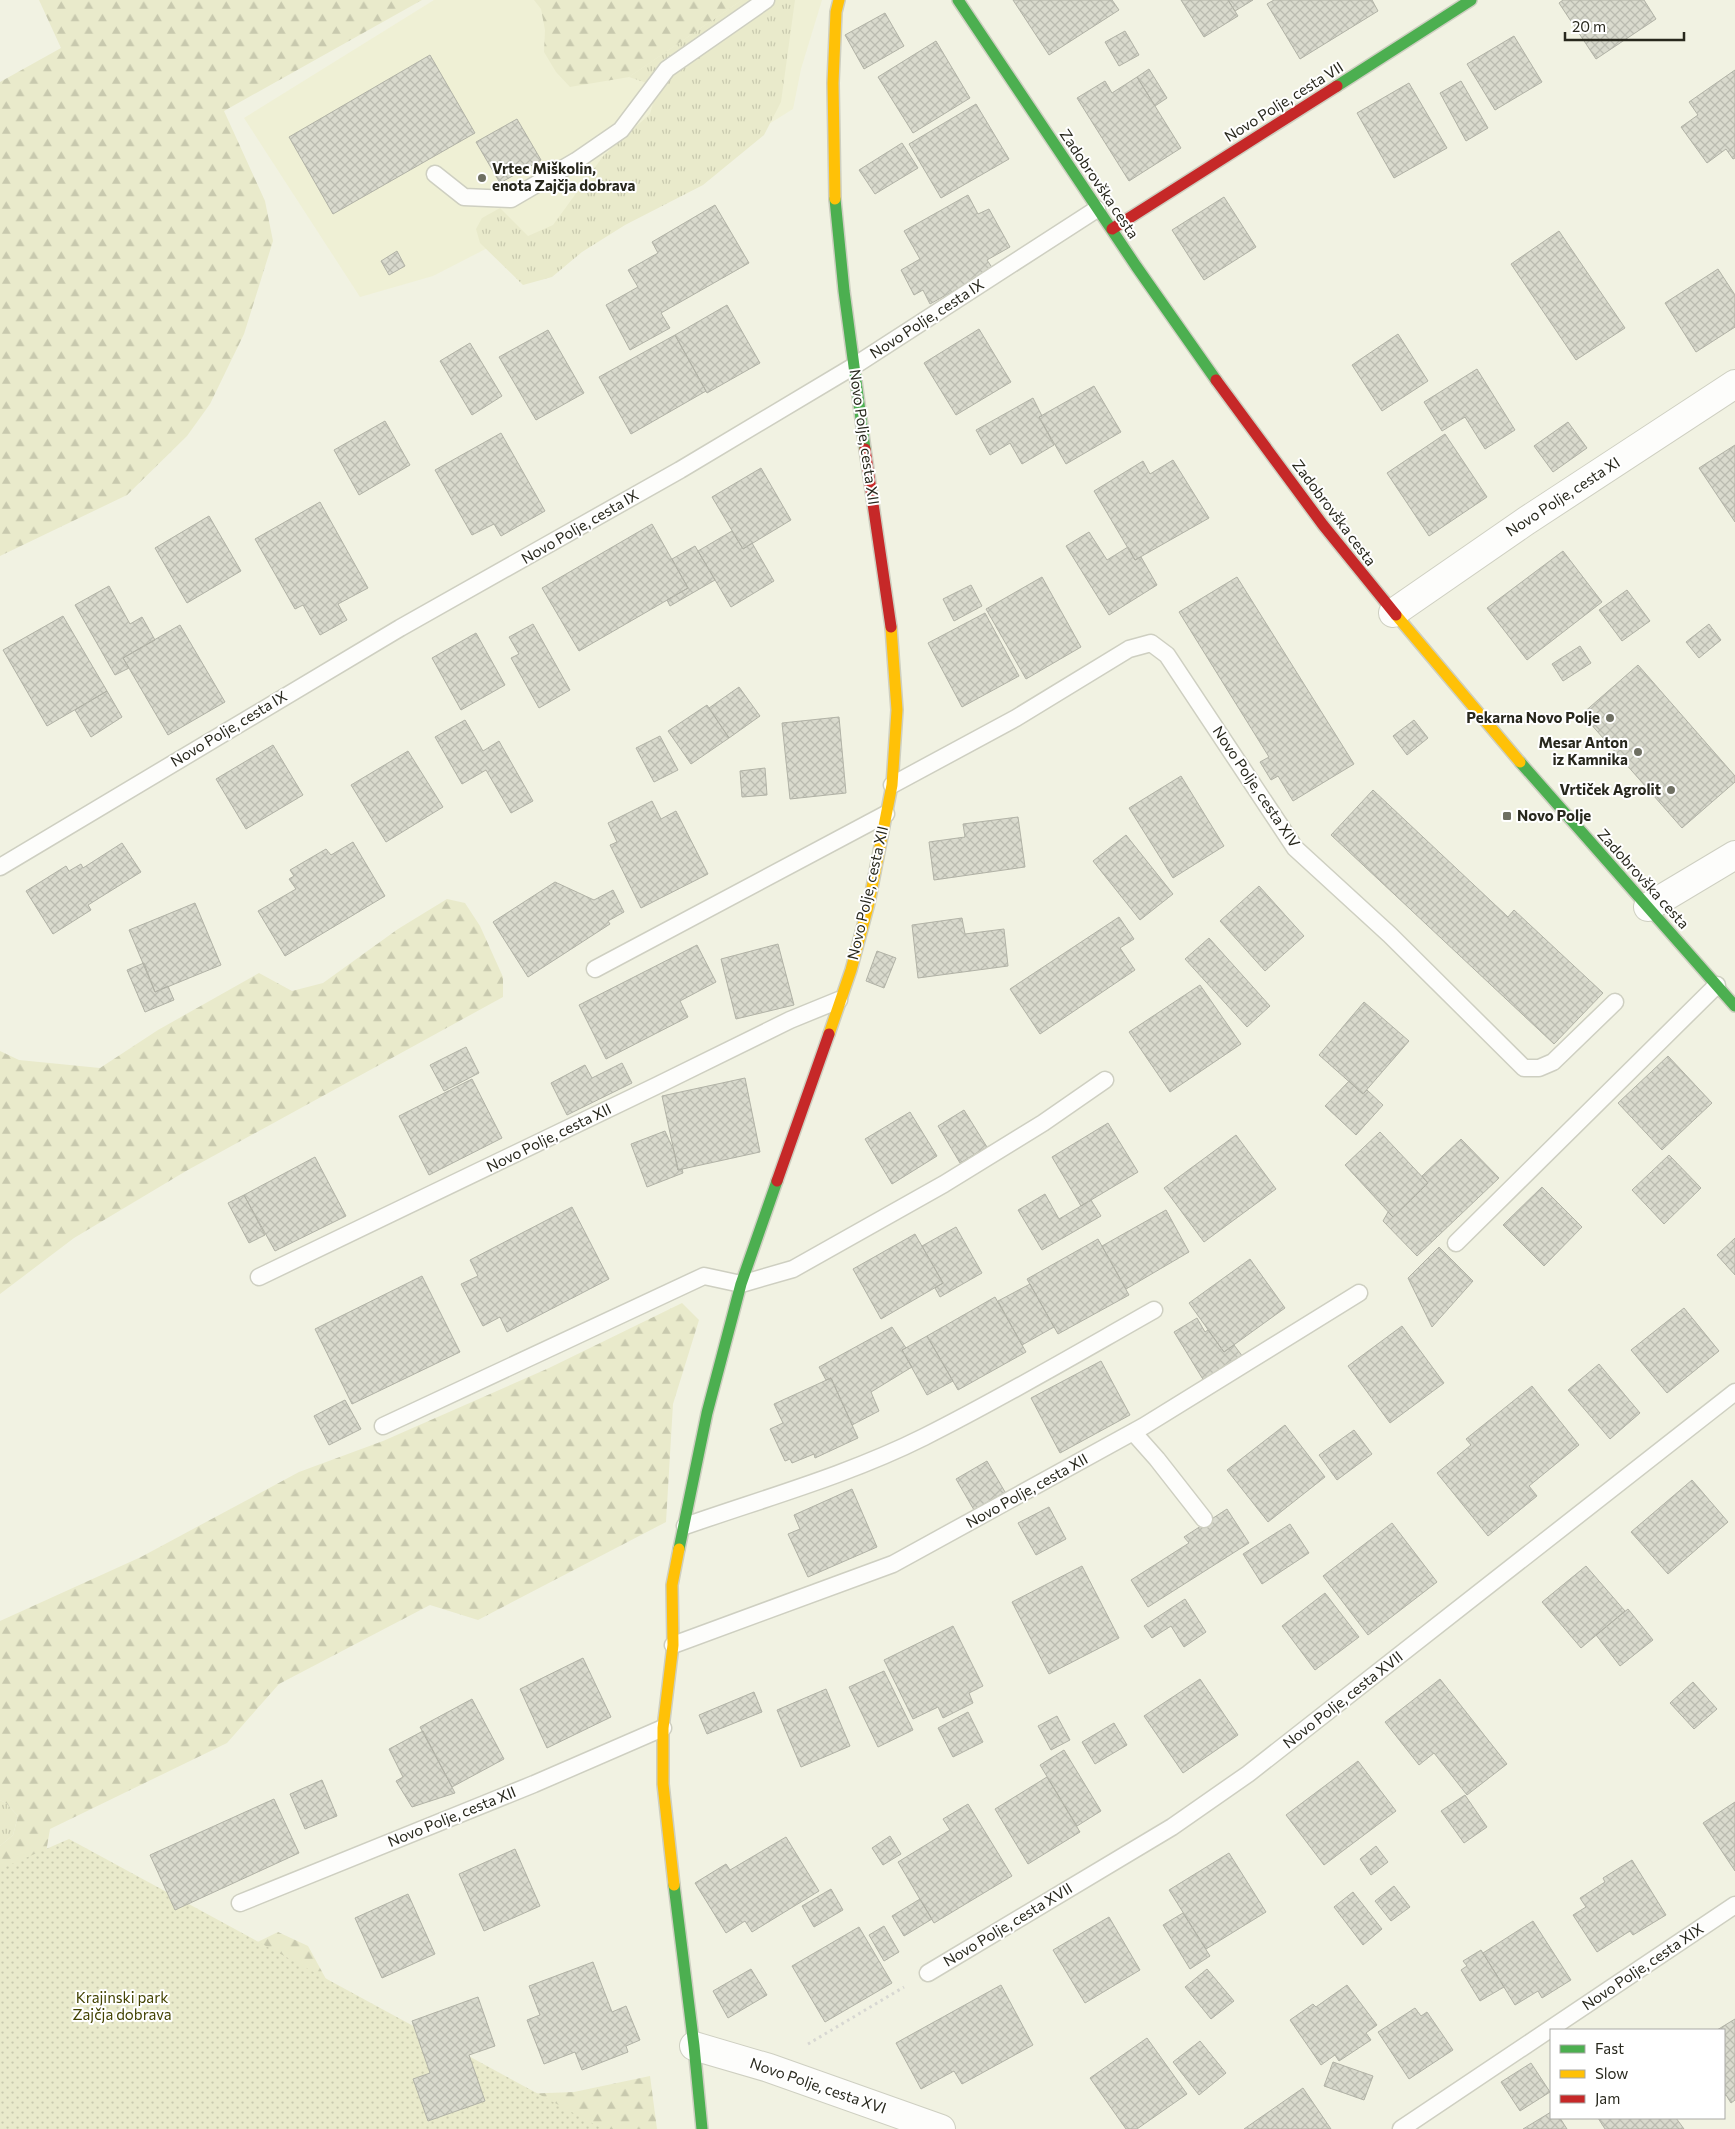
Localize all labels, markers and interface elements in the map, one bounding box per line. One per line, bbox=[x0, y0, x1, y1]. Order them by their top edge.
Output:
scale bar bbox=[1565, 10, 1684, 42]
text: 20 m bbox=[1572, 17, 1606, 35]
street label: Novo Polje, cesta VII bbox=[1221, 57, 1346, 145]
street label: Zadobrovška cesta bbox=[1057, 125, 1143, 242]
place label: Vrtec Miškolin, enota Zajčja dobrava bbox=[492, 159, 636, 194]
marker: Vrtec Miškolin, enota Zajčja dobrava bbox=[476, 172, 488, 184]
street label: Novo Polje, cesta IX bbox=[866, 275, 987, 362]
street label: Novo Polje, cesta XII bbox=[847, 368, 883, 506]
street label: Novo Polje, cesta XI bbox=[1502, 453, 1623, 540]
street label: Zadobrovška cesta bbox=[1289, 456, 1381, 569]
street label: Novo Polje, cesta IX bbox=[518, 485, 641, 567]
street label: Novo Polje, cesta IX bbox=[167, 686, 290, 770]
place label: Pekarna Novo Polje bbox=[1466, 708, 1600, 726]
marker: Pekarna Novo Polje bbox=[1604, 712, 1616, 724]
street label: Novo Polje, cesta XIV bbox=[1209, 722, 1304, 851]
place label: Mesar Anton iz Kamnika bbox=[1538, 733, 1628, 768]
marker: Mesar Anton iz Kamnika bbox=[1632, 746, 1644, 758]
place label: Vrtiček Agrolit bbox=[1560, 780, 1661, 798]
marker: Vrtiček Agrolit bbox=[1665, 784, 1677, 796]
place label: Novo Polje bbox=[1517, 806, 1591, 824]
marker: Novo Polje bbox=[1501, 810, 1513, 822]
street label: Novo Polje, cesta XII bbox=[843, 824, 891, 961]
street label: Zadobrovška cesta bbox=[1594, 825, 1693, 932]
street label: Novo Polje, cesta XII bbox=[483, 1099, 614, 1175]
street label: Novo Polje, cesta XII bbox=[962, 1449, 1091, 1531]
street label: Novo Polje, cesta XVII bbox=[1279, 1647, 1406, 1752]
street label: Novo Polje, cesta XII bbox=[385, 1782, 518, 1850]
street label: Novo Polje, cesta XVII bbox=[940, 1879, 1075, 1970]
street label: Novo Polje, cesta XIX bbox=[1578, 1919, 1707, 2014]
park label: Krajinski park Zajčja dobrava bbox=[72, 1988, 172, 2023]
legend bbox=[1550, 2029, 1725, 2119]
text: Fast bbox=[1595, 2039, 1624, 2057]
street label: Novo Polje, cesta XVI bbox=[748, 2053, 889, 2117]
text: Slow bbox=[1595, 2064, 1628, 2082]
text: Jam bbox=[1595, 2089, 1620, 2107]

